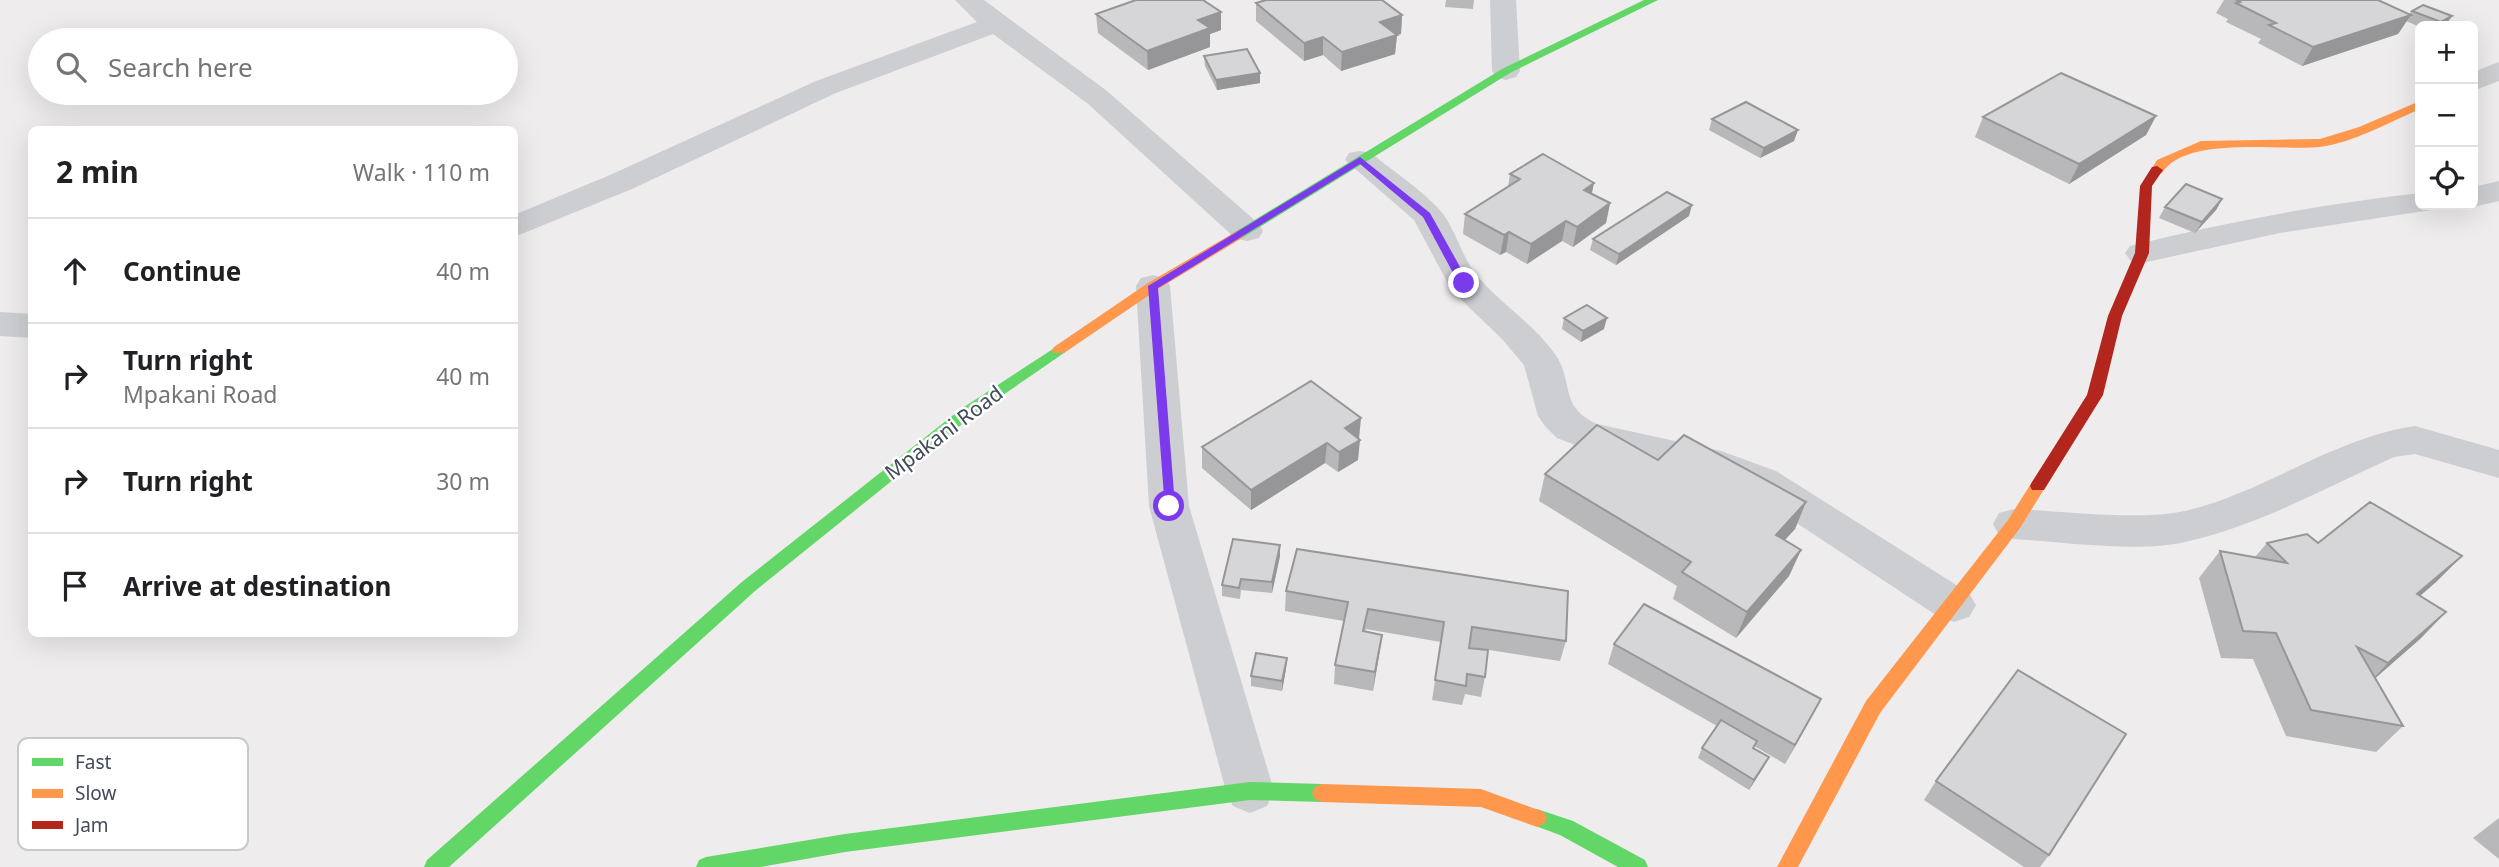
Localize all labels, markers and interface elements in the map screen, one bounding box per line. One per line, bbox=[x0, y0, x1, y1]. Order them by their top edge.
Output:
map controls bbox=[2415, 21, 2478, 210]
button: + bbox=[2415, 21, 2478, 84]
search box bbox=[28, 28, 518, 105]
icon: search bbox=[52, 48, 90, 86]
text: Search here bbox=[108, 49, 253, 85]
button: − bbox=[2415, 84, 2478, 147]
button: locate bbox=[2415, 147, 2478, 210]
text: 2 min bbox=[56, 151, 139, 192]
text: Walk · 110 m bbox=[353, 156, 490, 188]
icon: ahead bbox=[56, 252, 94, 290]
text: Continue bbox=[123, 253, 241, 289]
text: 40 m bbox=[436, 255, 490, 287]
route end bbox=[1448, 267, 1479, 298]
text: Turn right bbox=[123, 342, 253, 378]
icon: right bbox=[56, 357, 94, 395]
text: 40 m bbox=[436, 360, 490, 392]
text: Mpakani Road bbox=[123, 378, 278, 410]
street label: Mpakani Road bbox=[879, 379, 1008, 486]
icon: right bbox=[56, 462, 94, 500]
text: Turn right bbox=[123, 463, 253, 499]
text: 30 m bbox=[436, 465, 490, 497]
route start bbox=[1153, 490, 1184, 521]
icon: arrive bbox=[56, 567, 94, 605]
text: Arrive at destination bbox=[123, 568, 392, 604]
legend bbox=[18, 738, 248, 850]
text: Fast bbox=[75, 749, 112, 775]
text: Slow bbox=[75, 780, 116, 806]
text: Jam bbox=[73, 812, 109, 838]

